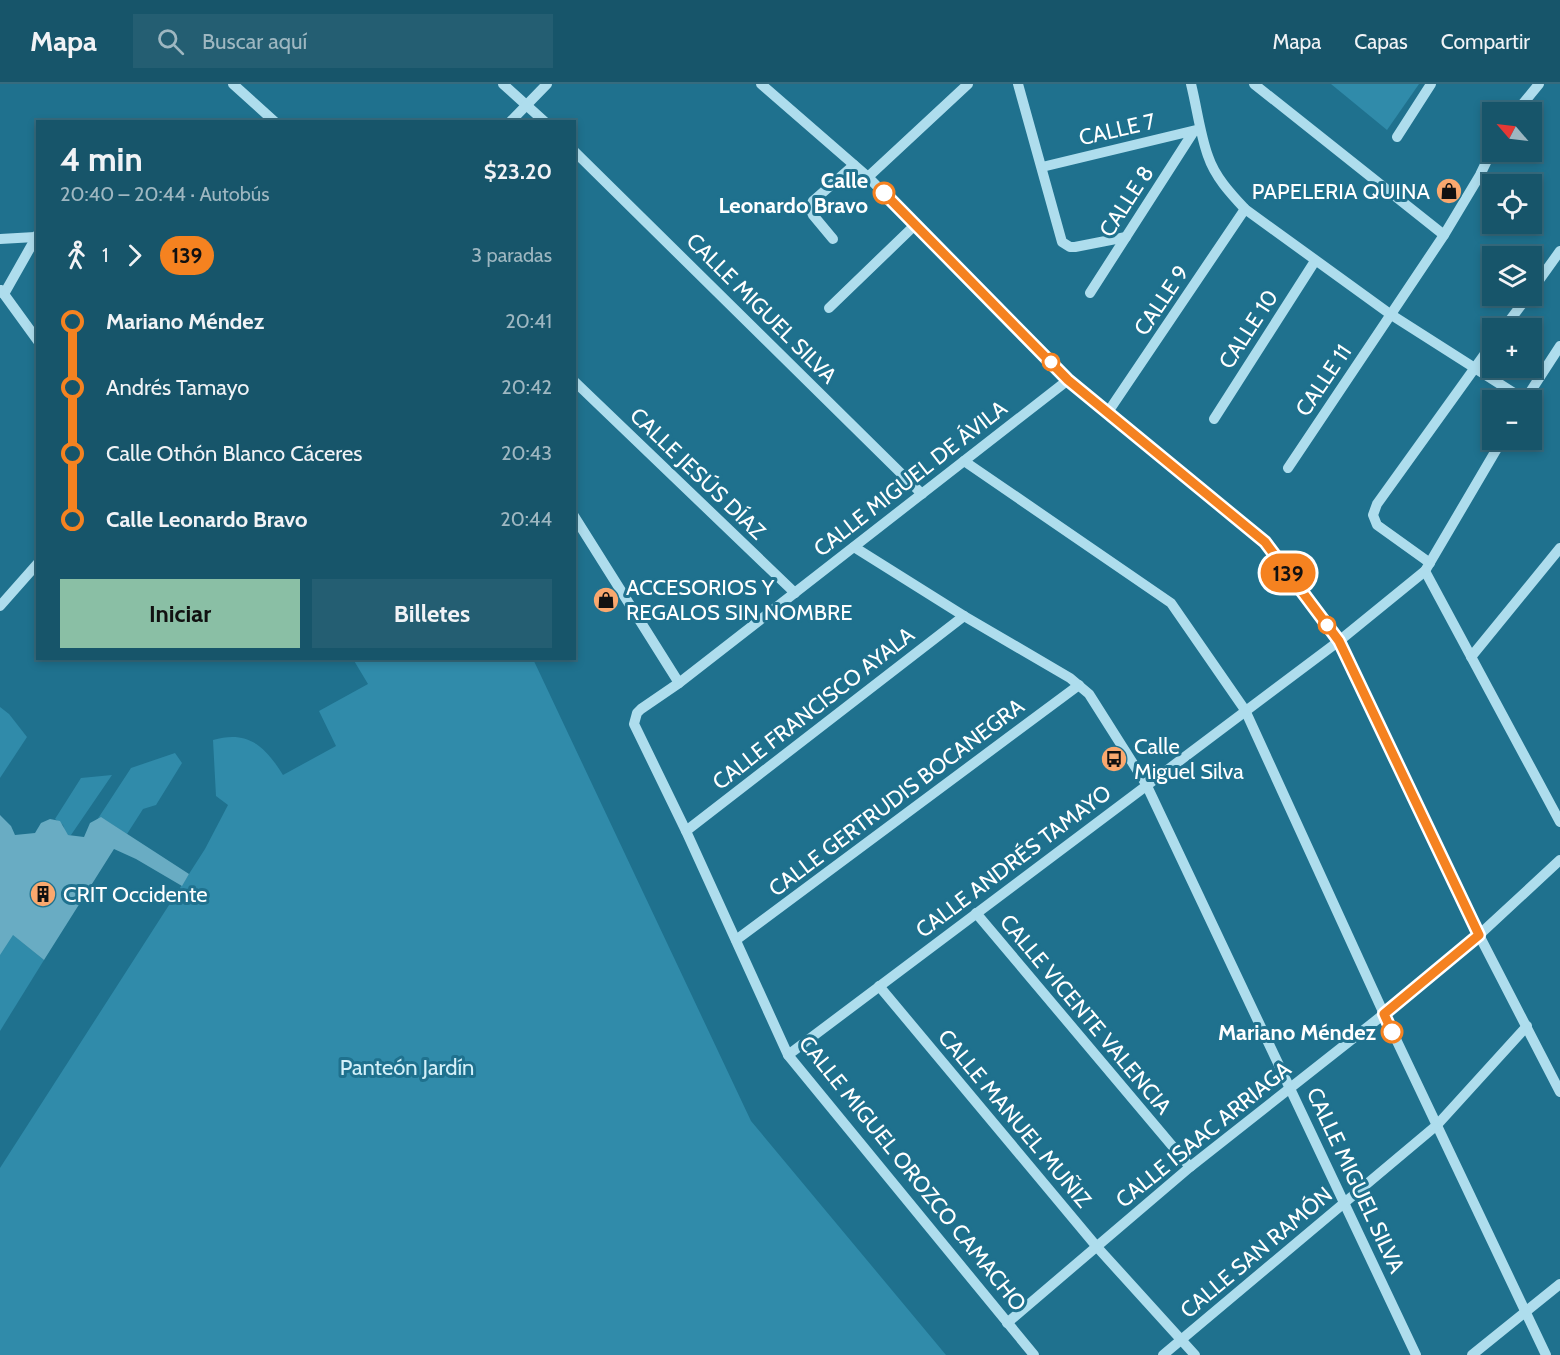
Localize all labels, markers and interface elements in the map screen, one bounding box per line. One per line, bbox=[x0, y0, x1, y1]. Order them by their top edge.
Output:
search box bbox=[133, 14, 553, 68]
text: Mapa bbox=[30, 24, 97, 58]
icon: search bbox=[154, 25, 187, 58]
text: Buscar aquí bbox=[202, 28, 307, 55]
text: Mapa bbox=[1273, 29, 1321, 54]
text: Capas bbox=[1354, 29, 1408, 54]
text: Compartir bbox=[1441, 29, 1530, 54]
north arrow bbox=[1482, 102, 1542, 162]
map controls bbox=[1482, 102, 1542, 450]
street label: CALLE 7 bbox=[1076, 108, 1158, 151]
text: 4 min bbox=[60, 139, 143, 179]
text: $23.20 bbox=[484, 158, 552, 185]
street label: CALLE 8 bbox=[1093, 161, 1159, 242]
place label: Calle Leonardo Bravo bbox=[718, 167, 868, 219]
button: locate bbox=[1482, 174, 1542, 234]
shop icon: PAPELERIA QUINA bbox=[1434, 176, 1464, 206]
place label: PAPELERIA QUINA bbox=[1252, 178, 1430, 205]
text: 20:40 – 20:44 · Autobús bbox=[60, 182, 270, 206]
marker: Calle Leonardo Bravo bbox=[873, 182, 895, 204]
street label: CALLE MIGUEL SILVA bbox=[681, 228, 843, 390]
icon: walk bbox=[60, 239, 93, 272]
icon: forward bbox=[118, 239, 151, 272]
text: 1 bbox=[102, 243, 109, 267]
text: 139 bbox=[172, 243, 202, 268]
text: 3 paradas bbox=[471, 243, 552, 267]
button: layers bbox=[1482, 246, 1542, 306]
street label: CALLE 9 bbox=[1128, 260, 1195, 340]
street label: CALLE 10 bbox=[1213, 285, 1284, 374]
text: Mariano Méndez bbox=[106, 308, 264, 335]
text: 20:41 bbox=[505, 309, 552, 333]
button: + bbox=[1482, 318, 1542, 378]
street label: CALLE 11 bbox=[1290, 339, 1357, 421]
unlabelled marker bbox=[1042, 353, 1060, 371]
text: Andrés Tamayo bbox=[106, 374, 249, 401]
text: 20:42 bbox=[501, 375, 552, 399]
button: − bbox=[1482, 390, 1542, 450]
street label: CALLE MIGUEL DE ÁVILA bbox=[808, 394, 1013, 562]
street label: CALLE JESÚS DÍAZ bbox=[624, 402, 771, 545]
text: Calle Othón Blanco Cáceres bbox=[106, 440, 362, 467]
text: 20:43 bbox=[501, 441, 552, 465]
text: Calle Leonardo Bravo bbox=[106, 506, 308, 533]
text: 20:44 bbox=[500, 507, 552, 531]
line badge: 139 bbox=[1254, 554, 1322, 592]
text: 139 bbox=[1273, 561, 1303, 586]
place label: ACCESORIOS Y REGALOS SIN NOMBRE bbox=[626, 574, 852, 626]
button: Iniciar bbox=[60, 579, 300, 648]
button: Billetes bbox=[312, 579, 552, 648]
shop icon: ACCESORIOS Y REGALOS SIN NOMBRE bbox=[591, 585, 621, 615]
unlabelled marker bbox=[1318, 616, 1336, 634]
street label: CALLE FRANCISCO AYALA bbox=[707, 621, 920, 796]
street label: CALLE GERTRUDIS BOCANEGRA bbox=[763, 692, 1030, 902]
place label: Calle Miguel Silva bbox=[1134, 733, 1244, 785]
bus stop icon: Calle Miguel Silva bbox=[1099, 744, 1129, 774]
street label: CALLE ANDRÉS TAMAYO bbox=[910, 779, 1116, 944]
building icon: CRIT Occidente bbox=[28, 879, 58, 909]
place label: CRIT Occidente bbox=[63, 881, 208, 908]
street label: CALLE VICENTE VALENCIA bbox=[994, 909, 1177, 1120]
place label: Mariano Méndez bbox=[1218, 1019, 1377, 1046]
marker: Mariano Méndez bbox=[1381, 1021, 1403, 1043]
street label: CALLE MANUEL MUÑIZ bbox=[932, 1024, 1097, 1213]
street label: CALLE MIGUEL OROZCO CAMACHO bbox=[793, 1030, 1032, 1316]
park label: Panteón Jardín bbox=[340, 1054, 474, 1081]
street label: CALLE ISAAC ARRIAGA bbox=[1110, 1055, 1297, 1213]
street label: CALLE MIGUEL SILVA bbox=[1301, 1083, 1411, 1278]
street label: CALLE SAN RAMÓN bbox=[1175, 1181, 1338, 1324]

